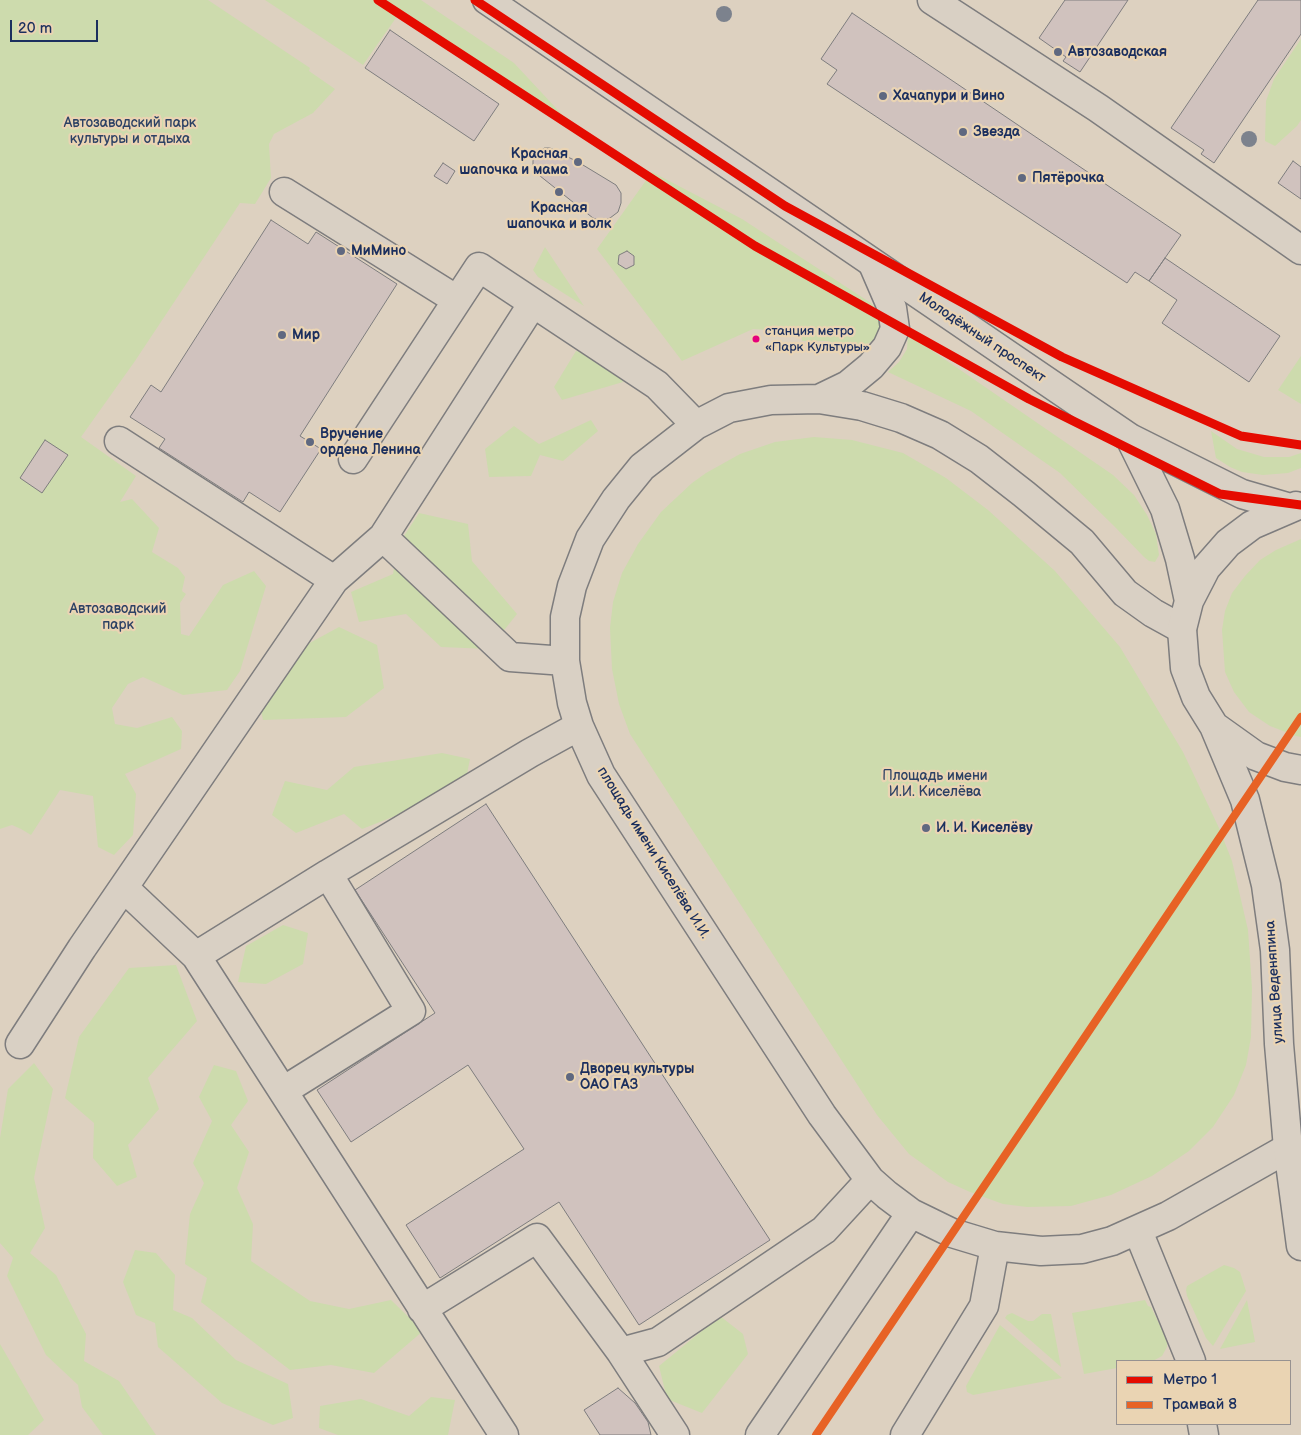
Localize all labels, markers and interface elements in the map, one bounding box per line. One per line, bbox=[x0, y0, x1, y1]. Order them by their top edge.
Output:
scale bar bbox=[12, 10, 100, 42]
text: 20 m bbox=[18, 19, 52, 38]
place label: Автозаводская bbox=[1068, 44, 1167, 60]
marker: Автозаводская bbox=[1052, 46, 1064, 58]
place label: Хачапури и Вино bbox=[893, 88, 1005, 104]
marker: Хачапури и Вино bbox=[877, 90, 889, 102]
park label: Автозаводский парк культуры и отдыха bbox=[64, 115, 196, 148]
place label: Звезда bbox=[973, 124, 1020, 140]
marker: Звезда bbox=[957, 126, 969, 138]
place label: Красная шапочка и мама bbox=[459, 146, 568, 178]
marker: Красная шапочка и мама bbox=[572, 156, 584, 168]
place label: Пятёрочка bbox=[1032, 170, 1104, 186]
marker: Пятёрочка bbox=[1016, 172, 1028, 184]
marker: Красная шапочка и волк bbox=[553, 186, 565, 198]
place label: Красная шапочка и волк bbox=[507, 200, 611, 232]
place label: МиМино bbox=[351, 243, 406, 259]
marker: МиМино bbox=[335, 245, 347, 257]
street label: Молодёжный проспект bbox=[915, 289, 1049, 387]
place label: станция метро «Парк Культуры» bbox=[765, 324, 870, 355]
place label: Мир bbox=[292, 327, 320, 343]
marker: Мир bbox=[276, 329, 288, 341]
marker: станция метро «Парк Культуры» bbox=[751, 334, 761, 344]
place label: Вручение ордена Ленина bbox=[320, 426, 421, 458]
marker: Вручение ордена Ленина bbox=[304, 436, 316, 448]
park label: Автозаводский парк bbox=[69, 601, 167, 634]
street label: площадь имени Киселёва И.И. bbox=[593, 764, 713, 942]
park label: Площадь имени И.И. Киселёва bbox=[882, 768, 988, 800]
place label: И. И. Киселёву bbox=[936, 820, 1033, 836]
marker: И. И. Киселёву bbox=[920, 822, 932, 834]
street label: улица Веденяпина bbox=[1262, 920, 1288, 1044]
place label: Дворец культуры ОАО ГАЗ bbox=[580, 1061, 694, 1094]
marker: Дворец культуры ОАО ГАЗ bbox=[564, 1071, 576, 1083]
legend bbox=[1116, 1360, 1291, 1425]
text: Метро 1 bbox=[1163, 1370, 1217, 1389]
text: Трамвай 8 bbox=[1163, 1395, 1237, 1414]

